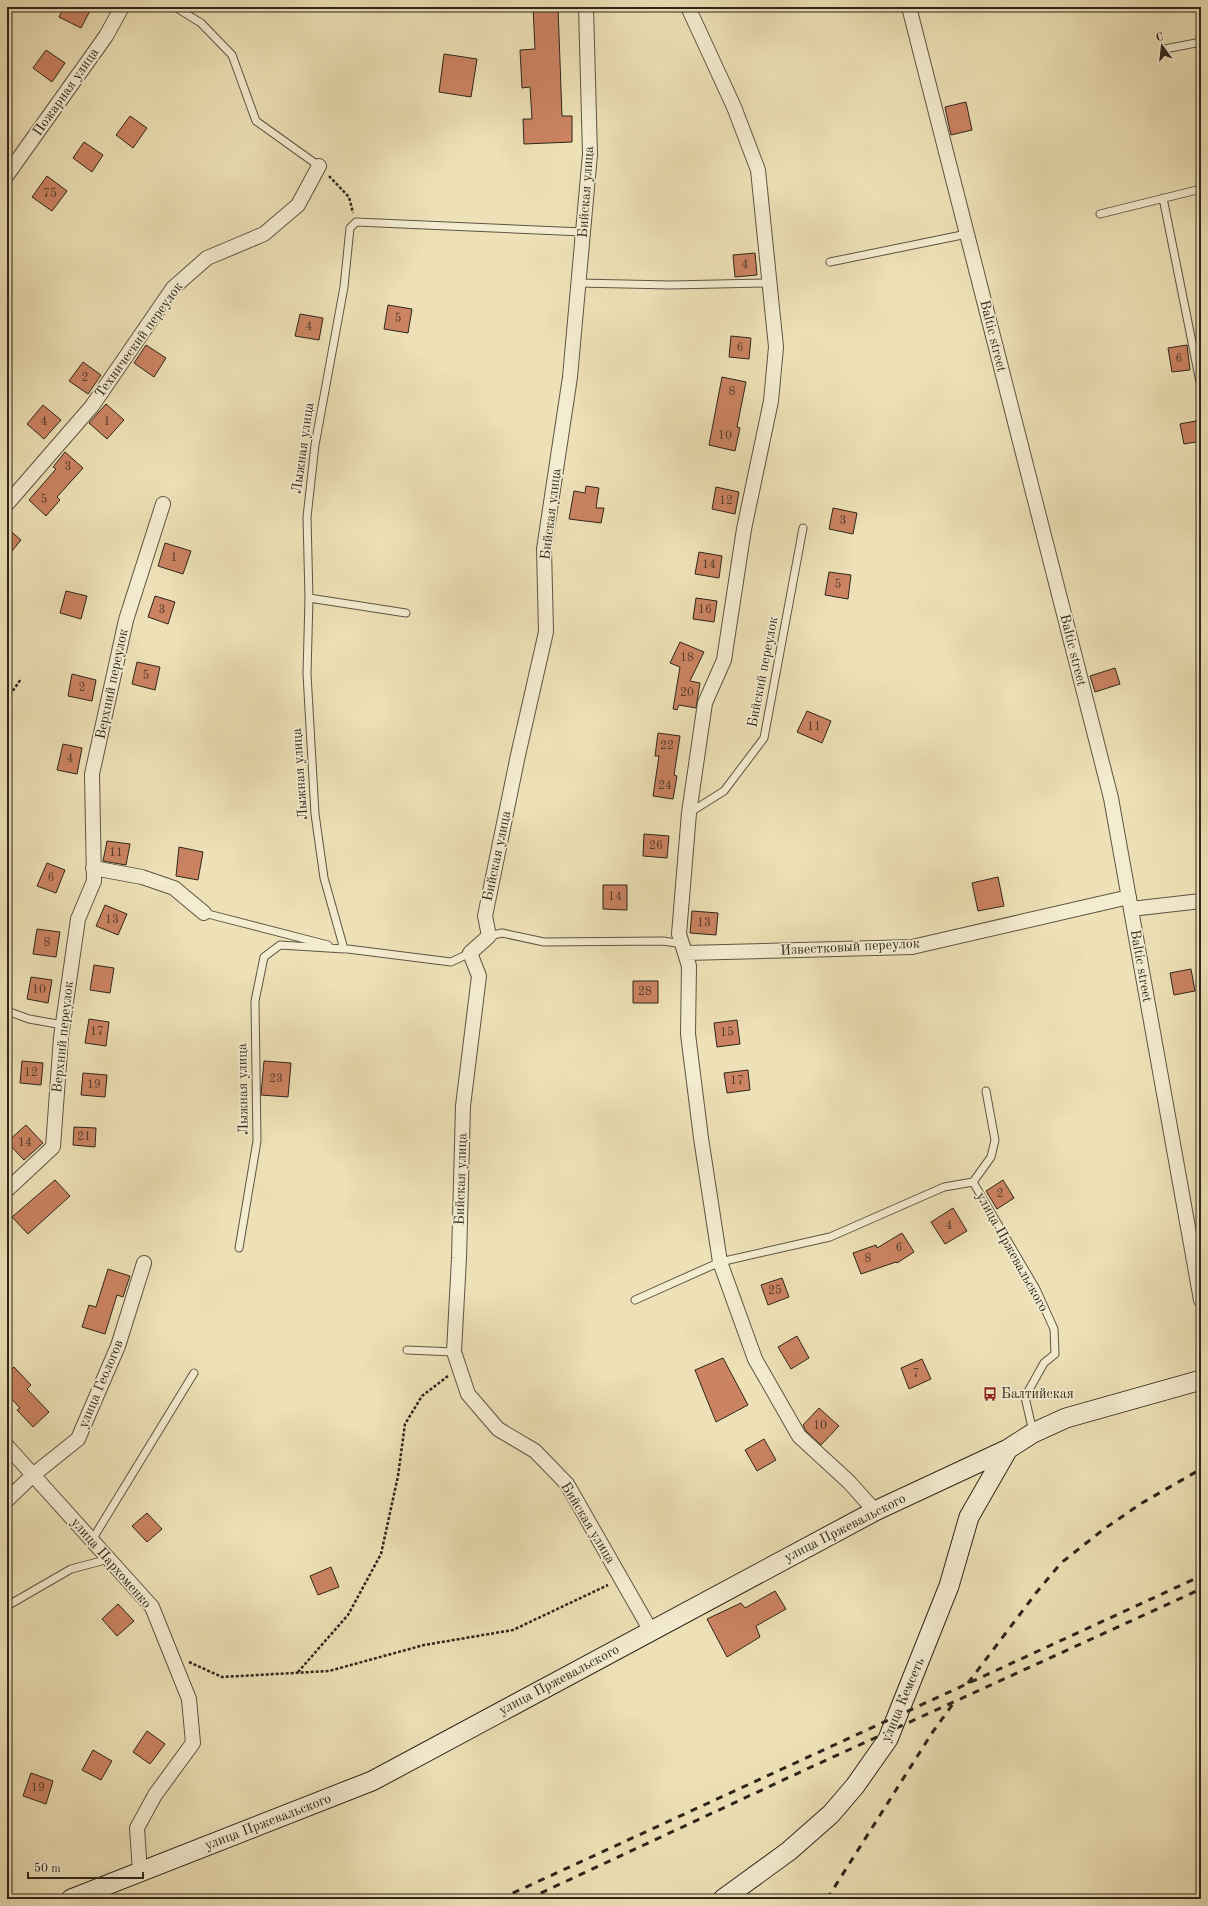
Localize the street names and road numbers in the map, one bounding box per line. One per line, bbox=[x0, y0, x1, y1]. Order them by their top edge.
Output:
street label: Пожарная улица bbox=[30, 45, 102, 139]
street label: Бийская улица bbox=[576, 146, 596, 238]
street label: Технический переулок bbox=[92, 280, 186, 400]
street label: Baltic street bbox=[977, 299, 1009, 373]
street label: Лыжная улица bbox=[290, 402, 316, 494]
street label: Бийская улица bbox=[538, 467, 564, 561]
street label: Baltic street bbox=[1057, 613, 1089, 687]
street label: Бийский переулок bbox=[745, 615, 781, 729]
street label: Верхний переулок bbox=[93, 628, 131, 740]
street label: Лыжная улица bbox=[290, 728, 310, 820]
street label: Бийская улица bbox=[481, 809, 513, 902]
street label: Baltic street bbox=[1128, 929, 1154, 1004]
street label: Известковый переулок bbox=[780, 936, 920, 958]
street label: Верхний переулок bbox=[50, 980, 76, 1094]
street label: Лыжная улица bbox=[235, 1043, 251, 1135]
street label: Бийская улица bbox=[452, 1133, 470, 1225]
street label: улица Пржевальского bbox=[973, 1190, 1051, 1314]
street label: улица Геологов bbox=[76, 1338, 126, 1430]
street label: Бийская улица bbox=[558, 1480, 618, 1566]
street label: улица Пржевальского bbox=[782, 1491, 908, 1565]
street label: улица Пархоменко bbox=[68, 1515, 154, 1611]
street label: улица Пржевальского bbox=[497, 1642, 622, 1718]
street label: улица Кемсеть bbox=[879, 1655, 927, 1744]
street label: улица Пржевальского bbox=[203, 1791, 333, 1853]

